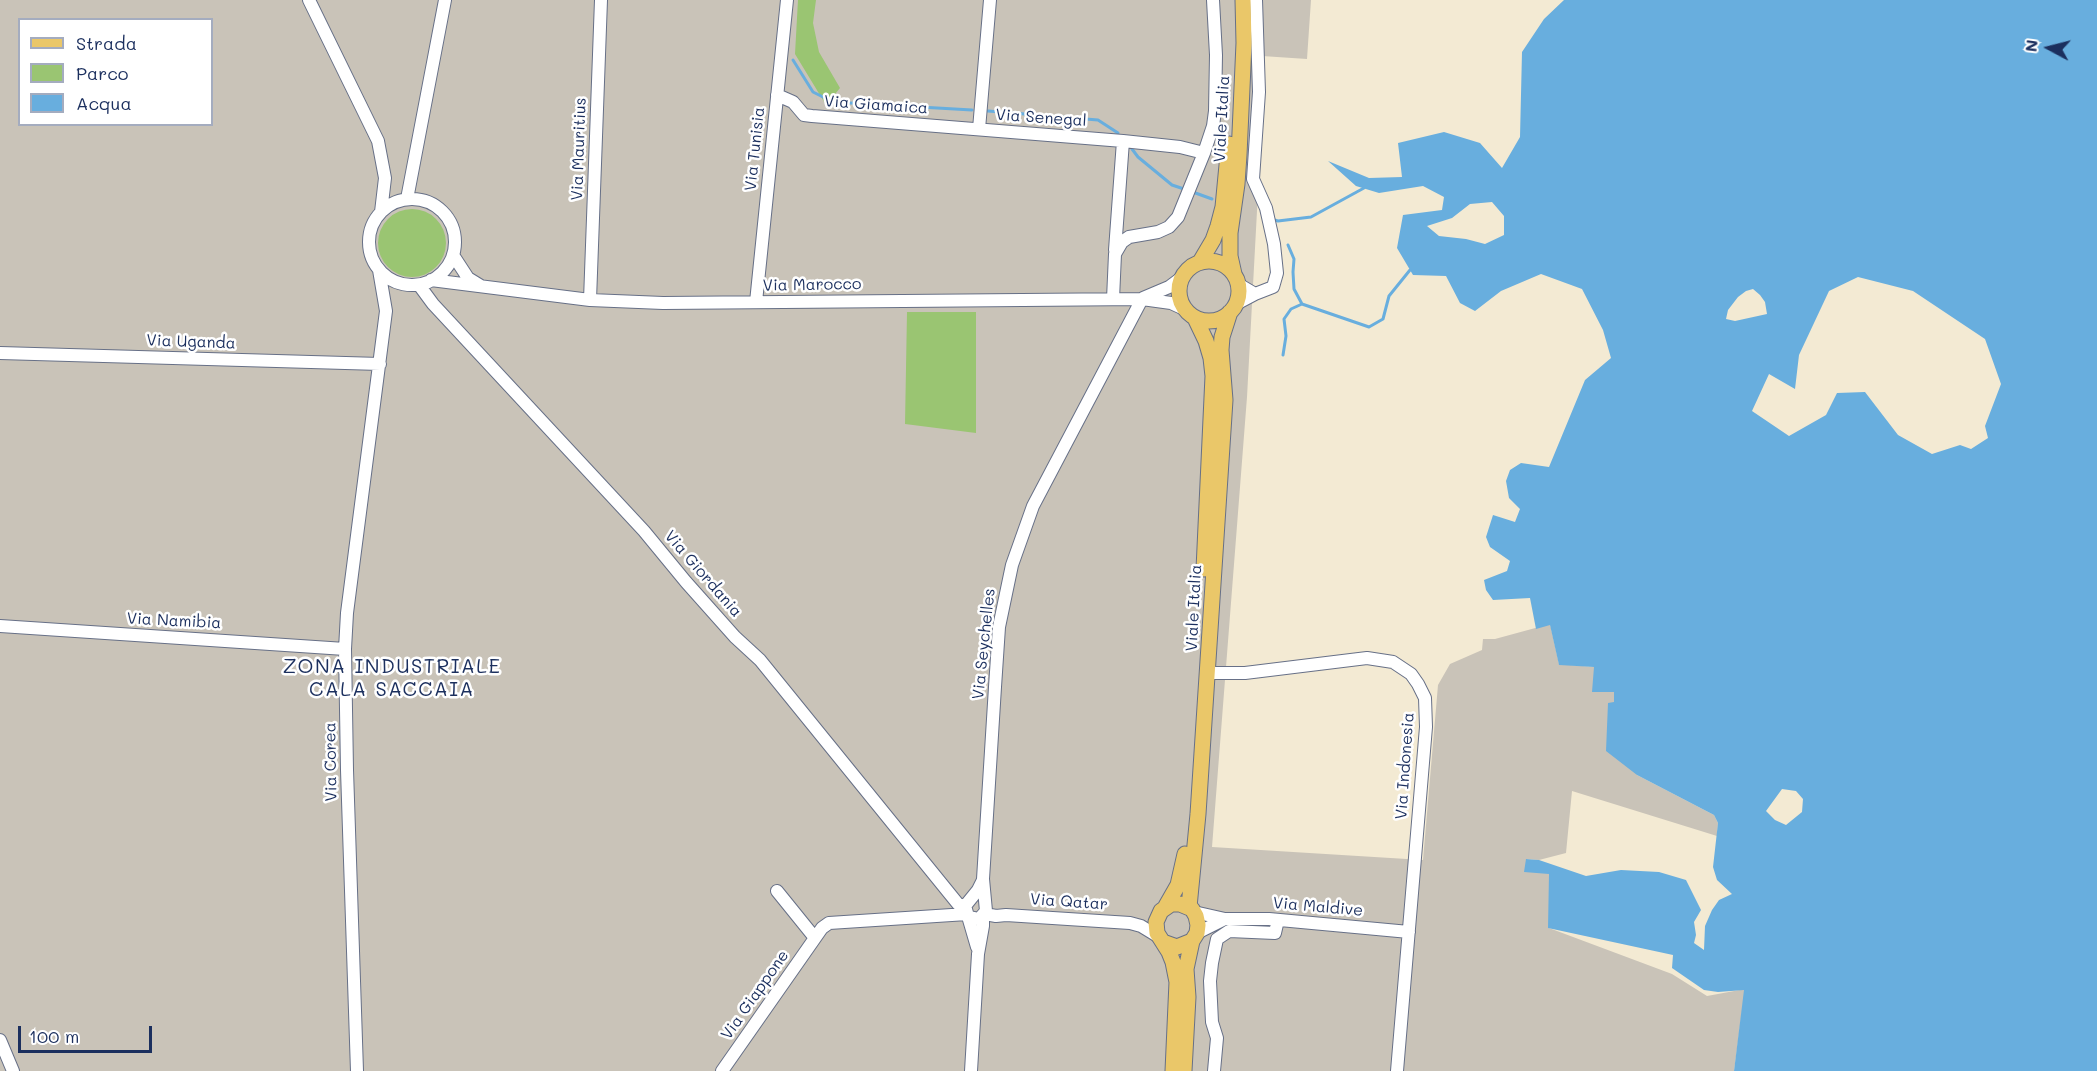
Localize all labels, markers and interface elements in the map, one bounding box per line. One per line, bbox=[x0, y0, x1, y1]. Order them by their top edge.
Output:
legend bbox=[18, 18, 213, 126]
north arrow bbox=[2019, 18, 2079, 78]
text: Strada bbox=[76, 31, 137, 55]
text: N bbox=[2019, 38, 2042, 53]
text: Parco bbox=[76, 61, 129, 85]
street label: Viale Italia bbox=[1210, 75, 1234, 163]
text: Acqua bbox=[76, 91, 132, 115]
street label: Via Giamaica bbox=[823, 92, 929, 118]
street label: Via Mauritius bbox=[568, 97, 590, 201]
street label: Via Senegal bbox=[995, 105, 1087, 131]
street label: Via Tunisia bbox=[741, 106, 769, 192]
street label: Via Marocco bbox=[762, 275, 862, 295]
street label: Via Uganda bbox=[146, 331, 236, 353]
street label: Via Giordania bbox=[660, 527, 746, 621]
street label: Viale Italia bbox=[1182, 564, 1206, 652]
street label: Via Seychelles bbox=[969, 588, 999, 700]
street label: Via Namibia bbox=[126, 609, 222, 633]
district label: ZONA INDUSTRIALE CALA SACCAIA bbox=[283, 655, 501, 702]
street label: Via Indonesia bbox=[1392, 712, 1418, 820]
street label: Via Corea bbox=[321, 722, 341, 802]
street label: Via Qatar bbox=[1030, 890, 1108, 914]
street label: Via Maldive bbox=[1272, 893, 1364, 921]
street label: Via Giappone bbox=[717, 946, 793, 1044]
scale bar bbox=[21, 1014, 154, 1052]
text: 100 m bbox=[29, 1024, 79, 1048]

